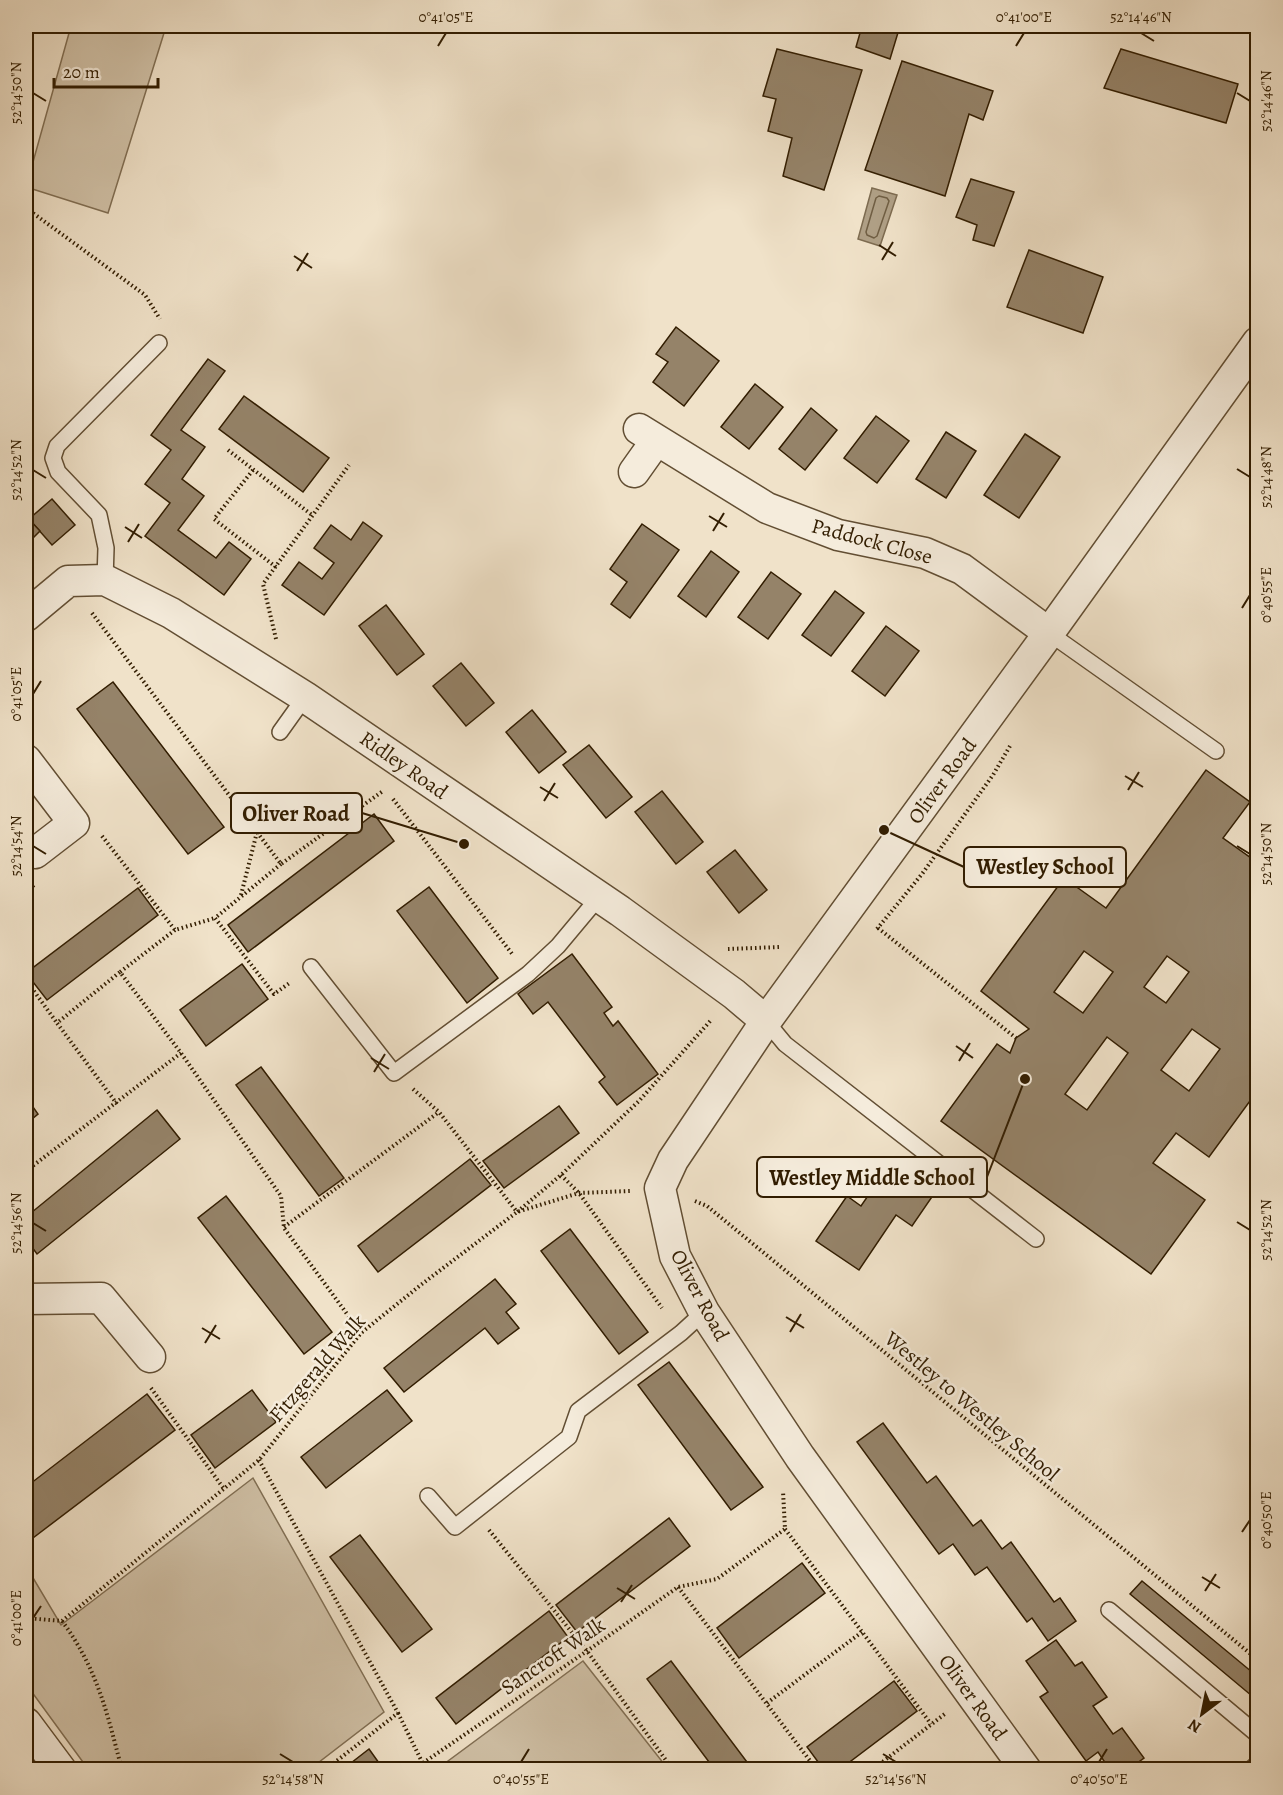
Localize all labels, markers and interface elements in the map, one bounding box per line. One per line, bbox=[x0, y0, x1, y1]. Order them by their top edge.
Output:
text: 0°41'05"E bbox=[419, 7, 473, 27]
text: 0°41'00"E bbox=[996, 7, 1052, 27]
text: 52°14'46"N bbox=[1110, 7, 1172, 27]
scale bar bbox=[54, 51, 158, 89]
text: 20 m bbox=[63, 60, 100, 84]
text: 52°14'50"N bbox=[6, 62, 26, 124]
text: 52°14'46"N bbox=[1256, 70, 1276, 132]
text: 52°14'52"N bbox=[6, 439, 26, 501]
text: 52°14'48"N bbox=[1256, 446, 1276, 508]
street label: Paddock Close bbox=[808, 511, 936, 571]
text: 0°40'55"E bbox=[1256, 567, 1276, 623]
text: 0°41'05"E bbox=[6, 667, 26, 721]
street label: Ridley Road bbox=[354, 724, 454, 806]
street label: Oliver Road bbox=[901, 732, 983, 830]
callout: Oliver Road bbox=[231, 793, 362, 833]
text: Oliver Road bbox=[242, 799, 350, 829]
text: 52°14'54"N bbox=[6, 815, 26, 877]
text: 52°14'50"N bbox=[1256, 823, 1276, 885]
callout: Westley School bbox=[964, 847, 1126, 887]
text: Westley School bbox=[975, 852, 1114, 882]
callout: Westley Middle School bbox=[757, 1157, 987, 1197]
text: Westley Middle School bbox=[768, 1163, 975, 1193]
text: 52°14'56"N bbox=[6, 1192, 26, 1254]
text: 52°14'52"N bbox=[1256, 1199, 1276, 1261]
street label: Oliver Road bbox=[664, 1244, 736, 1346]
street label: Fitzgerald Walk bbox=[262, 1308, 372, 1428]
street label: Westley to Westley School bbox=[878, 1324, 1065, 1487]
text: 0°40'50"E bbox=[1256, 1491, 1276, 1549]
text: 0°41'00"E bbox=[6, 1590, 26, 1646]
street label: Sancroft Walk bbox=[495, 1610, 611, 1701]
street label: Oliver Road bbox=[932, 1648, 1014, 1746]
north arrow bbox=[1172, 1684, 1232, 1744]
text: N bbox=[1184, 1713, 1205, 1738]
text: 52°14'58"N bbox=[262, 1769, 324, 1789]
text: 0°40'55"E bbox=[493, 1769, 549, 1789]
text: 52°14'56"N bbox=[865, 1769, 927, 1789]
text: 0°40'50"E bbox=[1070, 1769, 1128, 1789]

